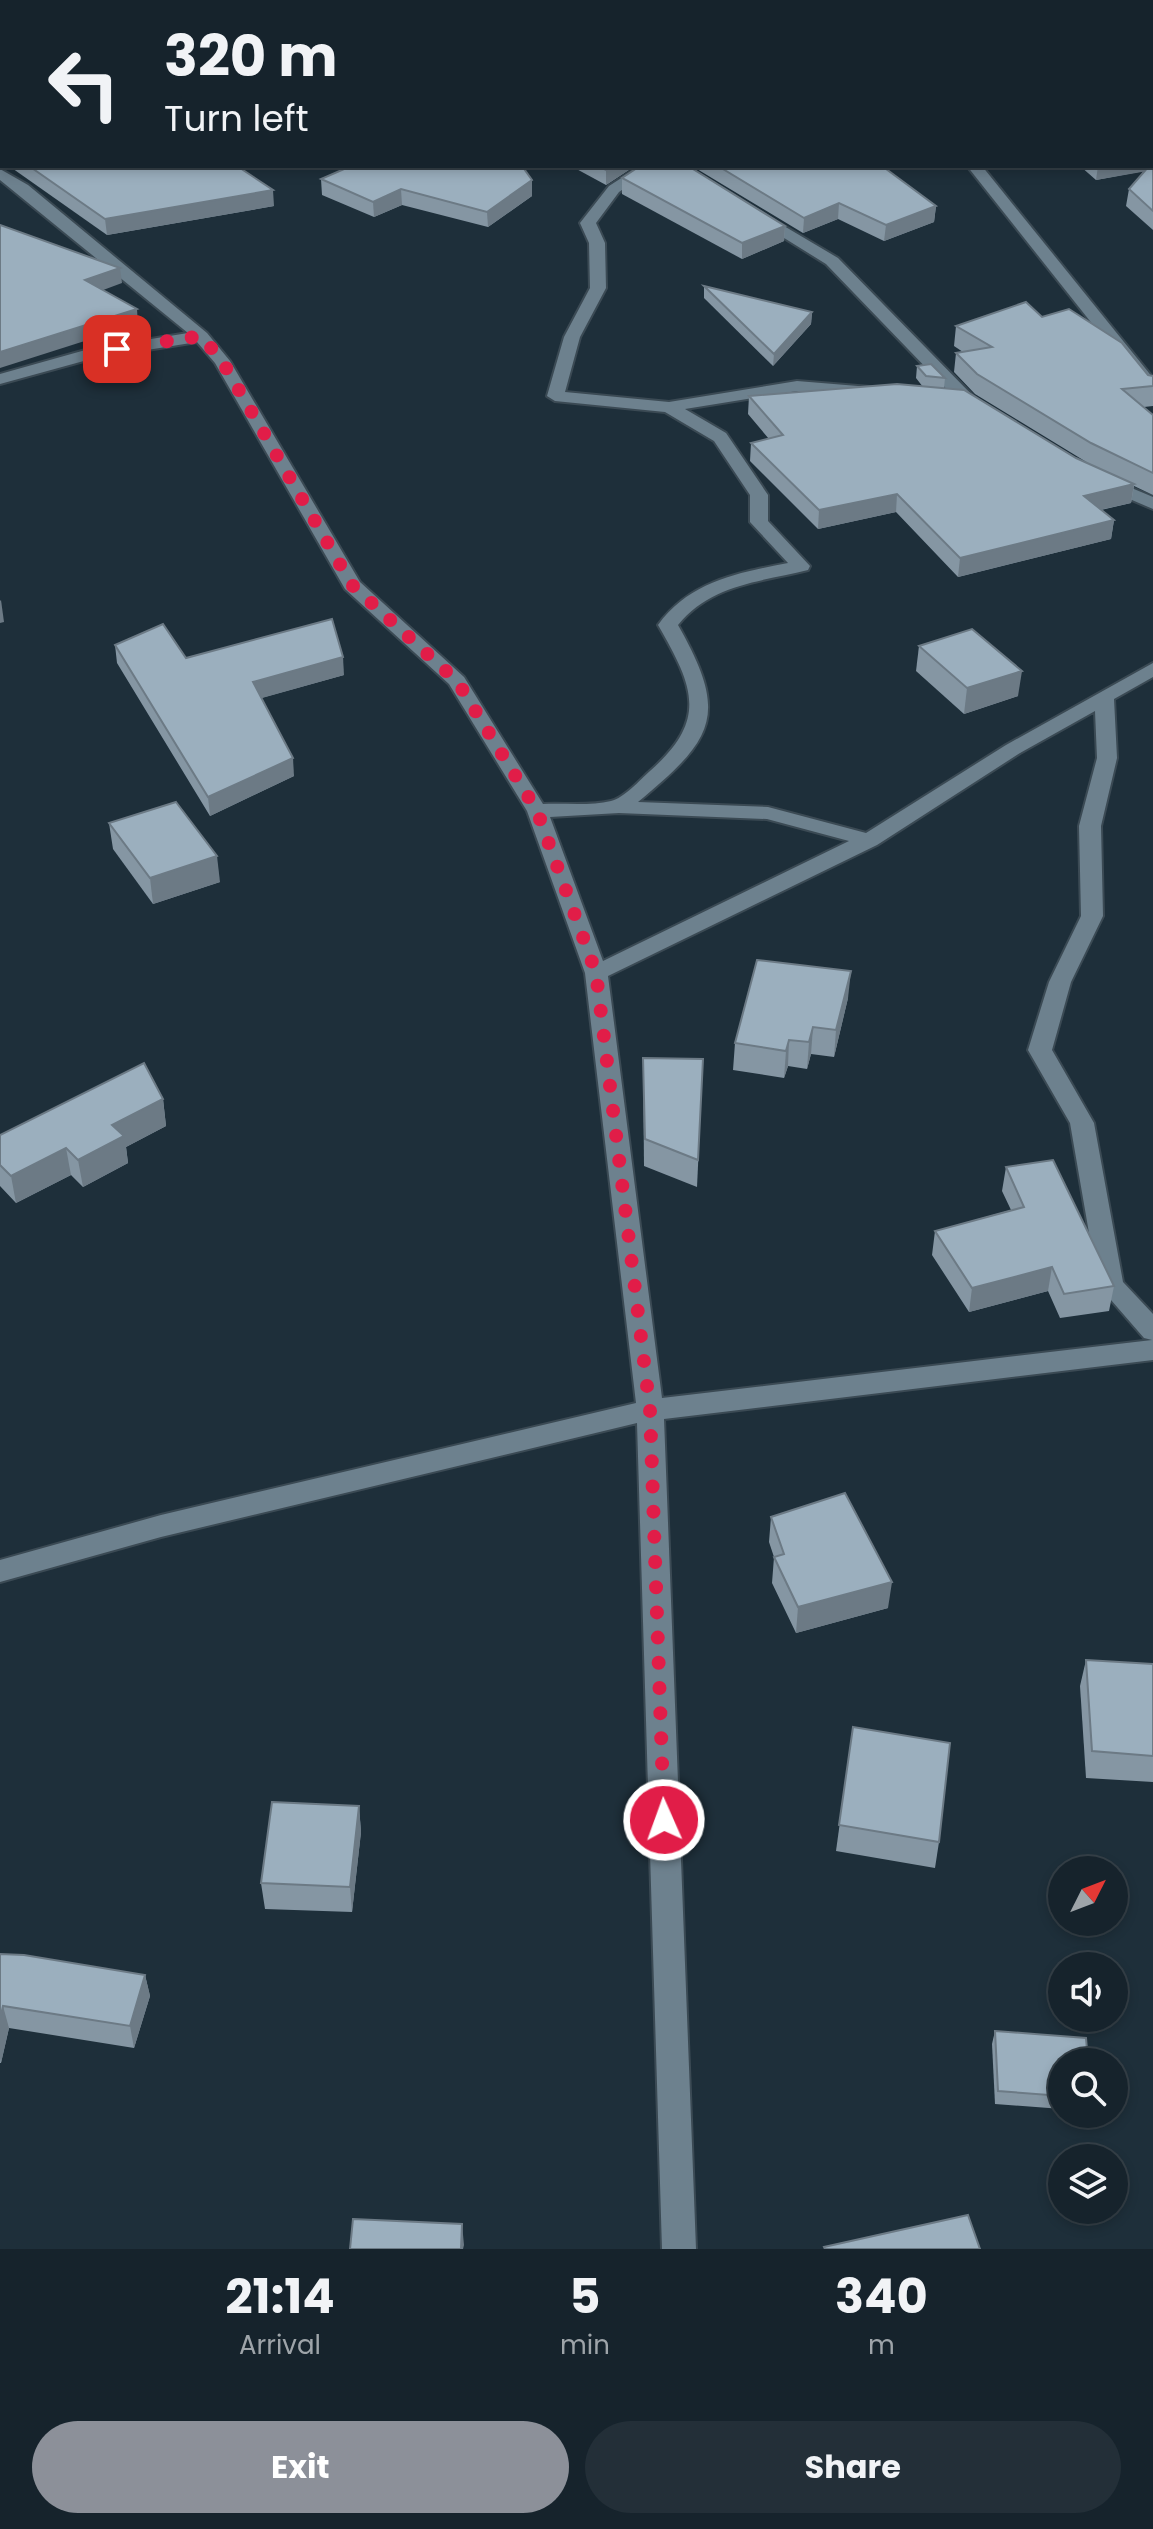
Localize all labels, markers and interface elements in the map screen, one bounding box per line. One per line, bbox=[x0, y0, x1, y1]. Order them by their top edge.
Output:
text: 320 m bbox=[164, 17, 338, 96]
icon: left bbox=[32, 32, 136, 136]
text: Turn left bbox=[164, 93, 309, 144]
pin bbox=[83, 315, 151, 383]
icon: arrive bbox=[95, 327, 139, 371]
position arrow bbox=[622, 1778, 706, 1862]
north arrow bbox=[1048, 1856, 1128, 1936]
map controls bbox=[1048, 1856, 1128, 2224]
button: sound bbox=[1048, 1952, 1128, 2032]
button: search bbox=[1048, 2048, 1128, 2128]
button: layers bbox=[1048, 2144, 1128, 2224]
text: 21:14 bbox=[225, 2263, 335, 2330]
text: 5 bbox=[569, 2263, 601, 2330]
text: 340 bbox=[835, 2263, 928, 2330]
text: Arrival bbox=[239, 2327, 321, 2363]
text: min bbox=[560, 2327, 610, 2363]
text: m bbox=[868, 2327, 895, 2363]
button: Exit bbox=[32, 2421, 569, 2513]
button: Share bbox=[585, 2421, 1121, 2513]

